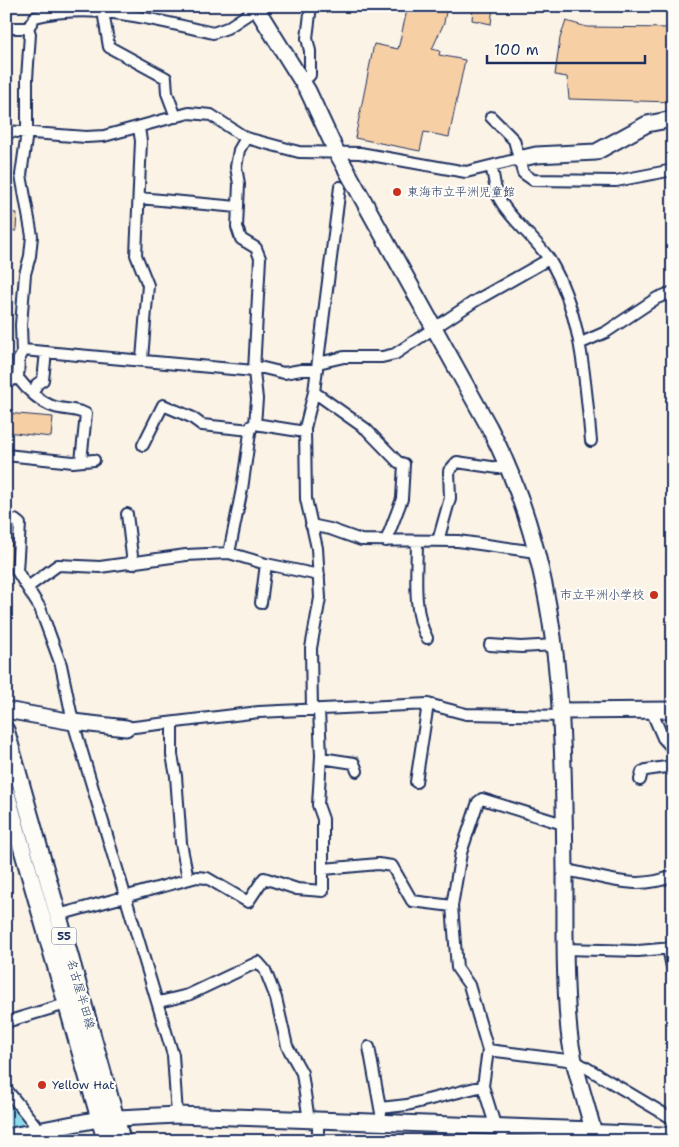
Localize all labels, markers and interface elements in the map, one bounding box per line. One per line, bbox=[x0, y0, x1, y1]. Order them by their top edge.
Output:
scale bar bbox=[487, 32, 644, 64]
text: 100 m bbox=[494, 40, 539, 60]
place label: 東海市立平洲児童館 bbox=[407, 184, 515, 200]
marker: 東海市立平洲児童館 bbox=[391, 186, 403, 198]
place label: 市立平洲小学校 bbox=[560, 587, 644, 603]
marker: 市立平洲小学校 bbox=[648, 589, 660, 601]
road number: 55 bbox=[52, 928, 76, 944]
street label: 名古屋半田線 bbox=[63, 957, 99, 1031]
place label: Yellow Hat bbox=[52, 1077, 115, 1093]
marker: Yellow Hat bbox=[36, 1079, 48, 1091]

